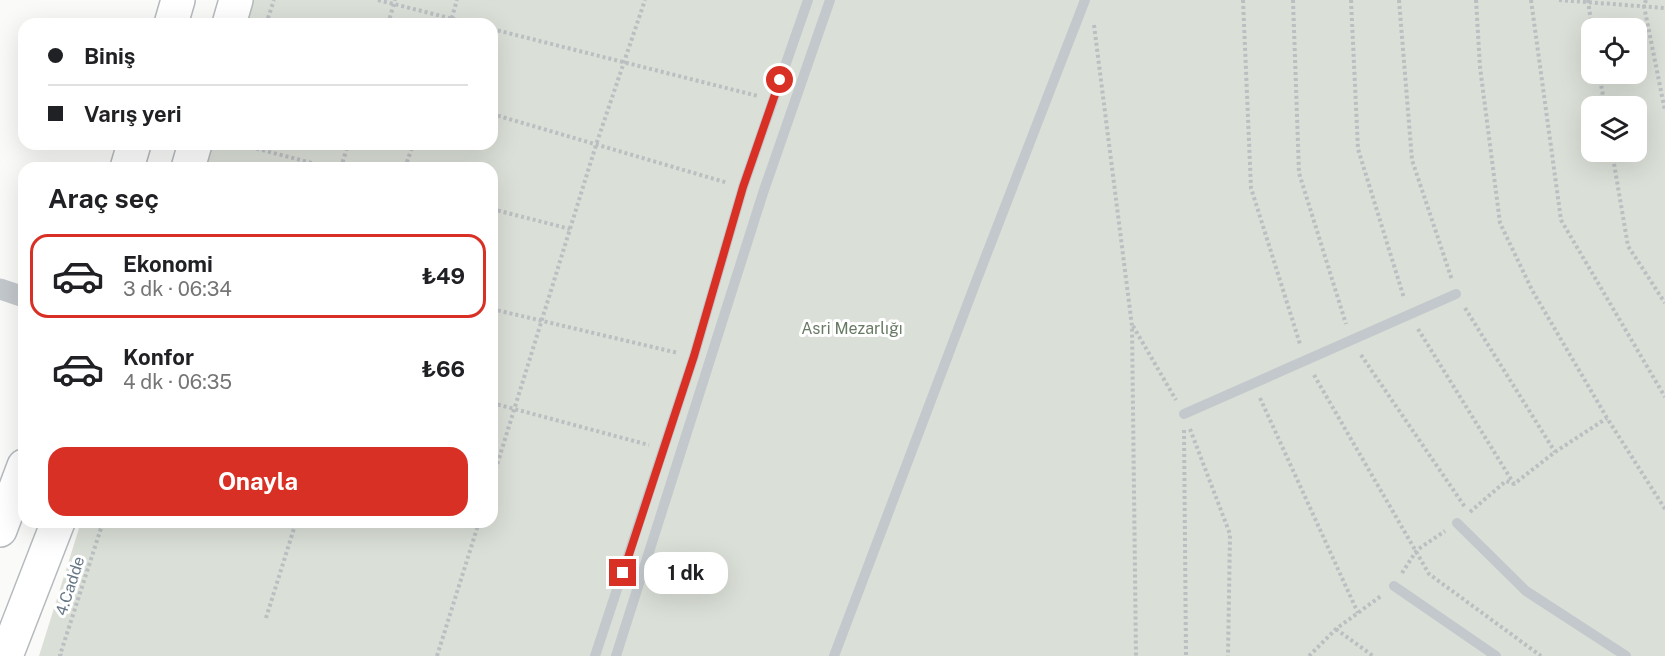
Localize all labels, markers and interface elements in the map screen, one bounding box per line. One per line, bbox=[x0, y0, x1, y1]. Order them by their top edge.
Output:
map controls bbox=[1581, 18, 1647, 162]
button: locate bbox=[1581, 18, 1647, 84]
text: Biniş bbox=[84, 43, 135, 69]
route start bbox=[766, 66, 793, 93]
button: layers bbox=[1581, 96, 1647, 162]
text: Varış yeri bbox=[84, 101, 182, 127]
text: Araç seç bbox=[48, 182, 159, 214]
icon: car bbox=[51, 249, 105, 303]
text: Ekonomi bbox=[123, 251, 213, 277]
text: ₺49 bbox=[422, 263, 465, 289]
text: 3 dk · 06:34 bbox=[123, 277, 232, 301]
park label: Asri Mezarlığı bbox=[801, 319, 903, 338]
icon: car bbox=[51, 342, 105, 396]
text: Konfor bbox=[123, 344, 194, 370]
text: ₺66 bbox=[422, 356, 465, 382]
text: 4 dk · 06:35 bbox=[123, 370, 232, 394]
button: Onayla bbox=[48, 447, 468, 516]
callout: 1 dk bbox=[644, 552, 728, 594]
street label: 4.Cadde bbox=[52, 554, 88, 618]
route end bbox=[609, 559, 636, 586]
text: 1 dk bbox=[668, 561, 704, 585]

